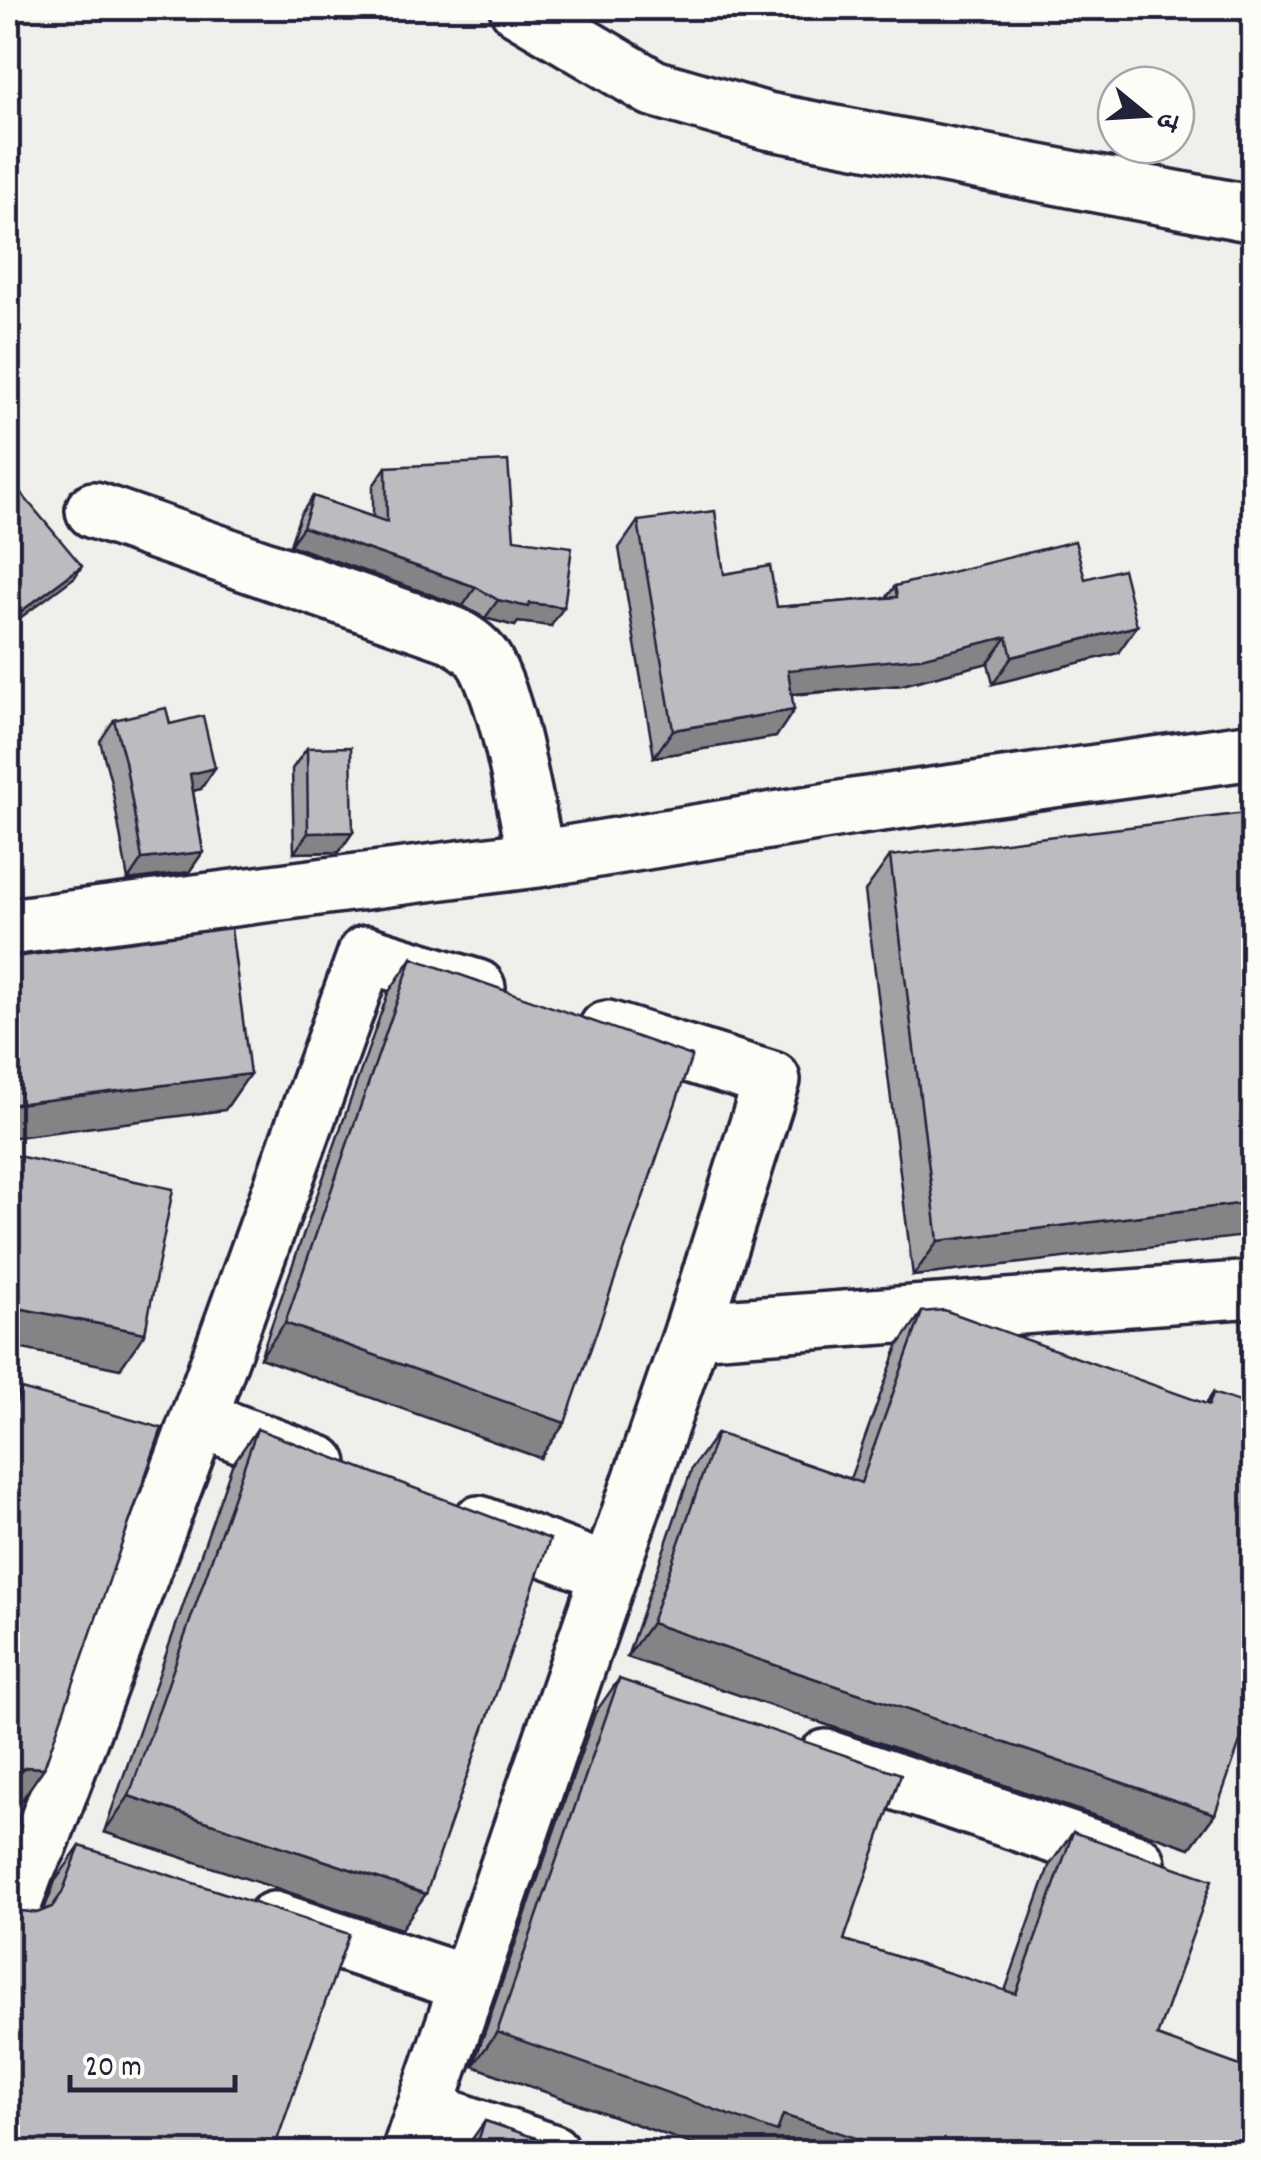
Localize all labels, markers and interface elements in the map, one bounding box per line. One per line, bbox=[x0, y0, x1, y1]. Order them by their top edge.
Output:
north arrow bbox=[1096, 65, 1196, 165]
text: उ bbox=[1143, 107, 1187, 136]
scale bar bbox=[70, 2030, 235, 2092]
text: 20 m bbox=[85, 2048, 142, 2091]

